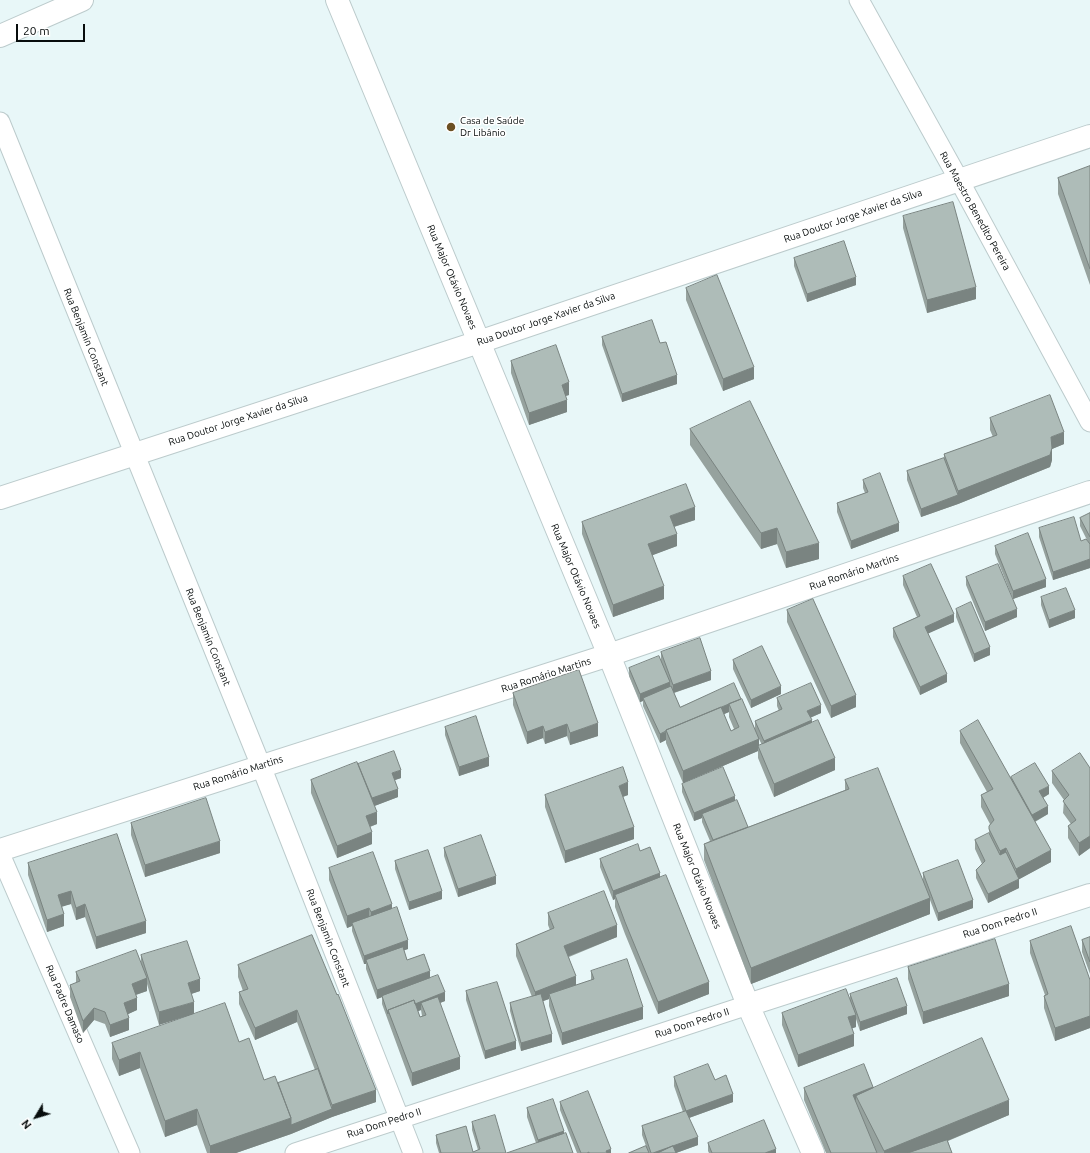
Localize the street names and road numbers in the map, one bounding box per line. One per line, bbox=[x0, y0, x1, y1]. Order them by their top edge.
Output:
street label: Rua Maestro Benedito Pereira bbox=[937, 149, 1013, 273]
street label: Rua Doutor Jorge Xavier da Silva bbox=[782, 187, 924, 245]
street label: Rua Major Otávio Novaes bbox=[424, 223, 480, 331]
street label: Rua Benjamin Constant bbox=[61, 286, 111, 388]
street label: Rua Doutor Jorge Xavier da Silva bbox=[475, 290, 617, 348]
street label: Rua Doutor Jorge Xavier da Silva bbox=[167, 392, 309, 448]
street label: Rua Major Otávio Novaes bbox=[548, 522, 604, 630]
street label: Rua Romário Martins bbox=[808, 551, 900, 593]
street label: Rua Benjamin Constant bbox=[183, 586, 233, 688]
street label: Rua Romário Martins bbox=[500, 655, 592, 695]
street label: Rua Romário Martins bbox=[192, 753, 284, 793]
street label: Rua Major Otávio Novaes bbox=[670, 822, 724, 930]
street label: Rua Benjamin Constant bbox=[304, 887, 352, 989]
street label: Rua Dom Pedro II bbox=[961, 905, 1039, 941]
street label: Rua Padre Damaso bbox=[43, 963, 87, 1045]
street label: Rua Dom Pedro II bbox=[653, 1005, 731, 1041]
street label: Rua Dom Pedro II bbox=[345, 1105, 423, 1141]

